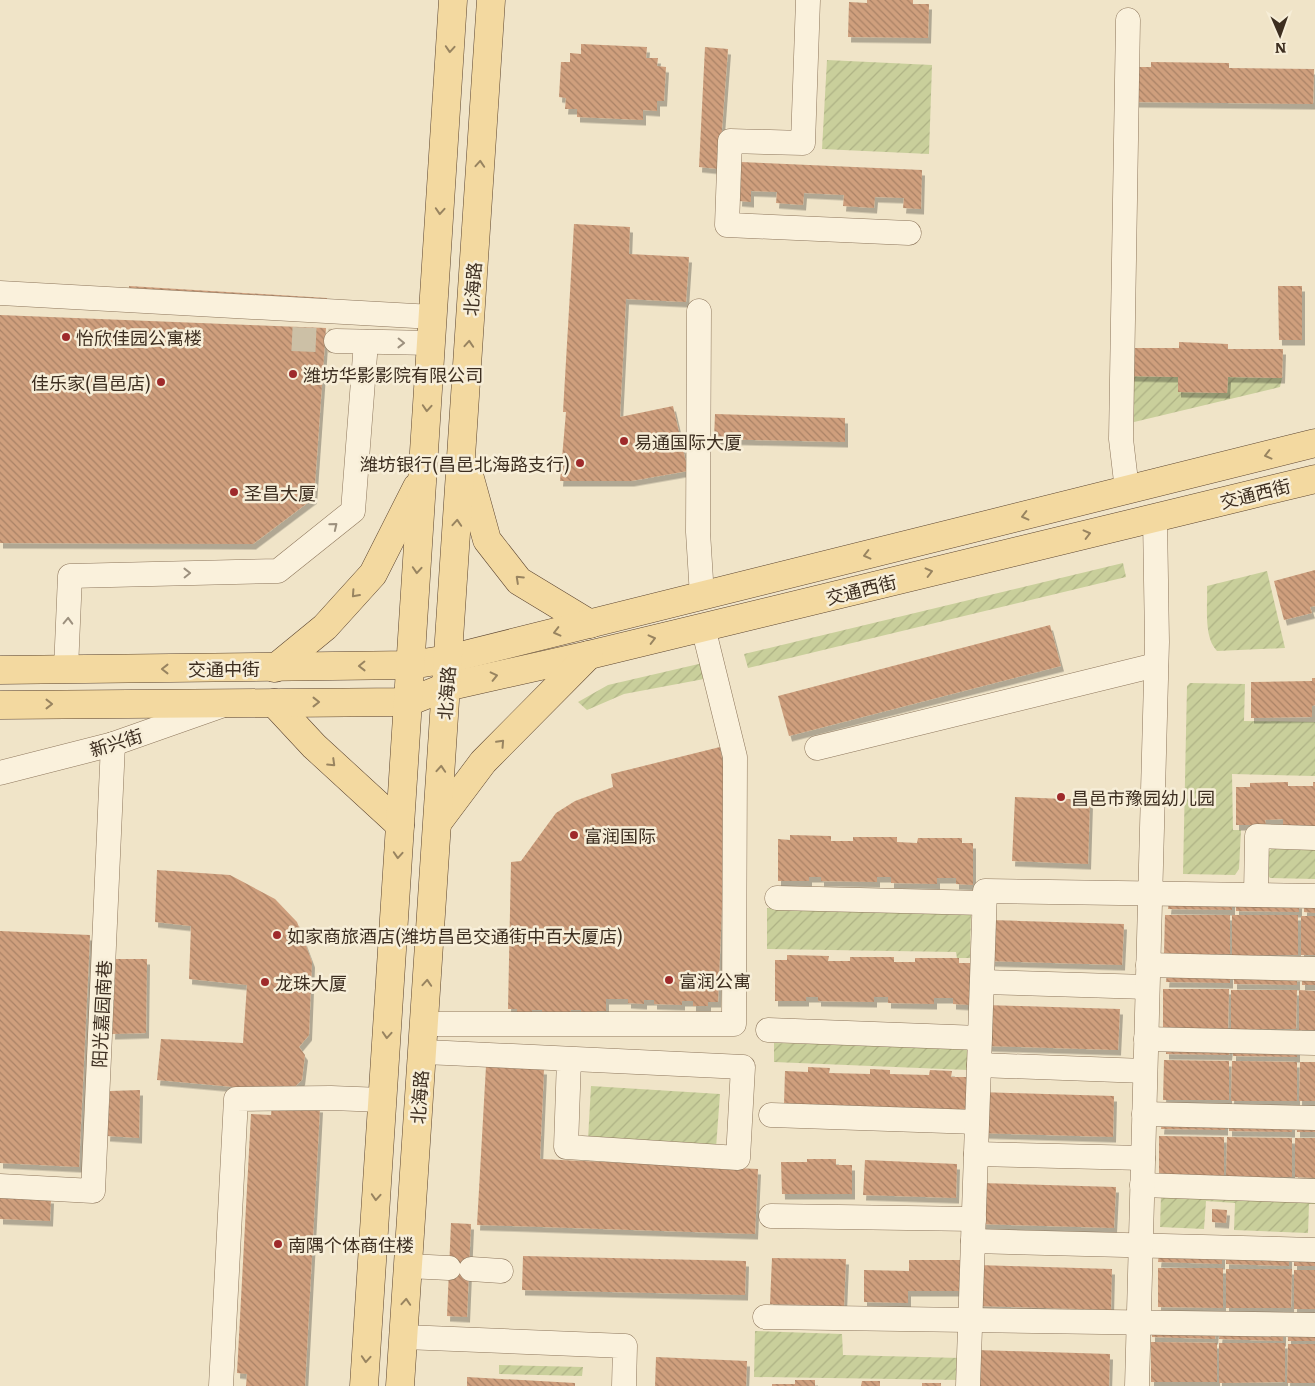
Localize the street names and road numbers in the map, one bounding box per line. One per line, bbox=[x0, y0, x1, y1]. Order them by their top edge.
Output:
street label: 北海路 bbox=[457, 261, 487, 317]
street label: 交通西街 bbox=[1217, 471, 1293, 515]
street label: 交通西街 bbox=[823, 567, 899, 611]
street label: 交通中街 bbox=[188, 655, 260, 682]
street label: 北海路 bbox=[431, 665, 461, 721]
street label: 新兴街 bbox=[86, 721, 146, 763]
street label: 阳光嘉园南巷 bbox=[85, 959, 117, 1069]
street label: 北海路 bbox=[404, 1069, 434, 1125]

